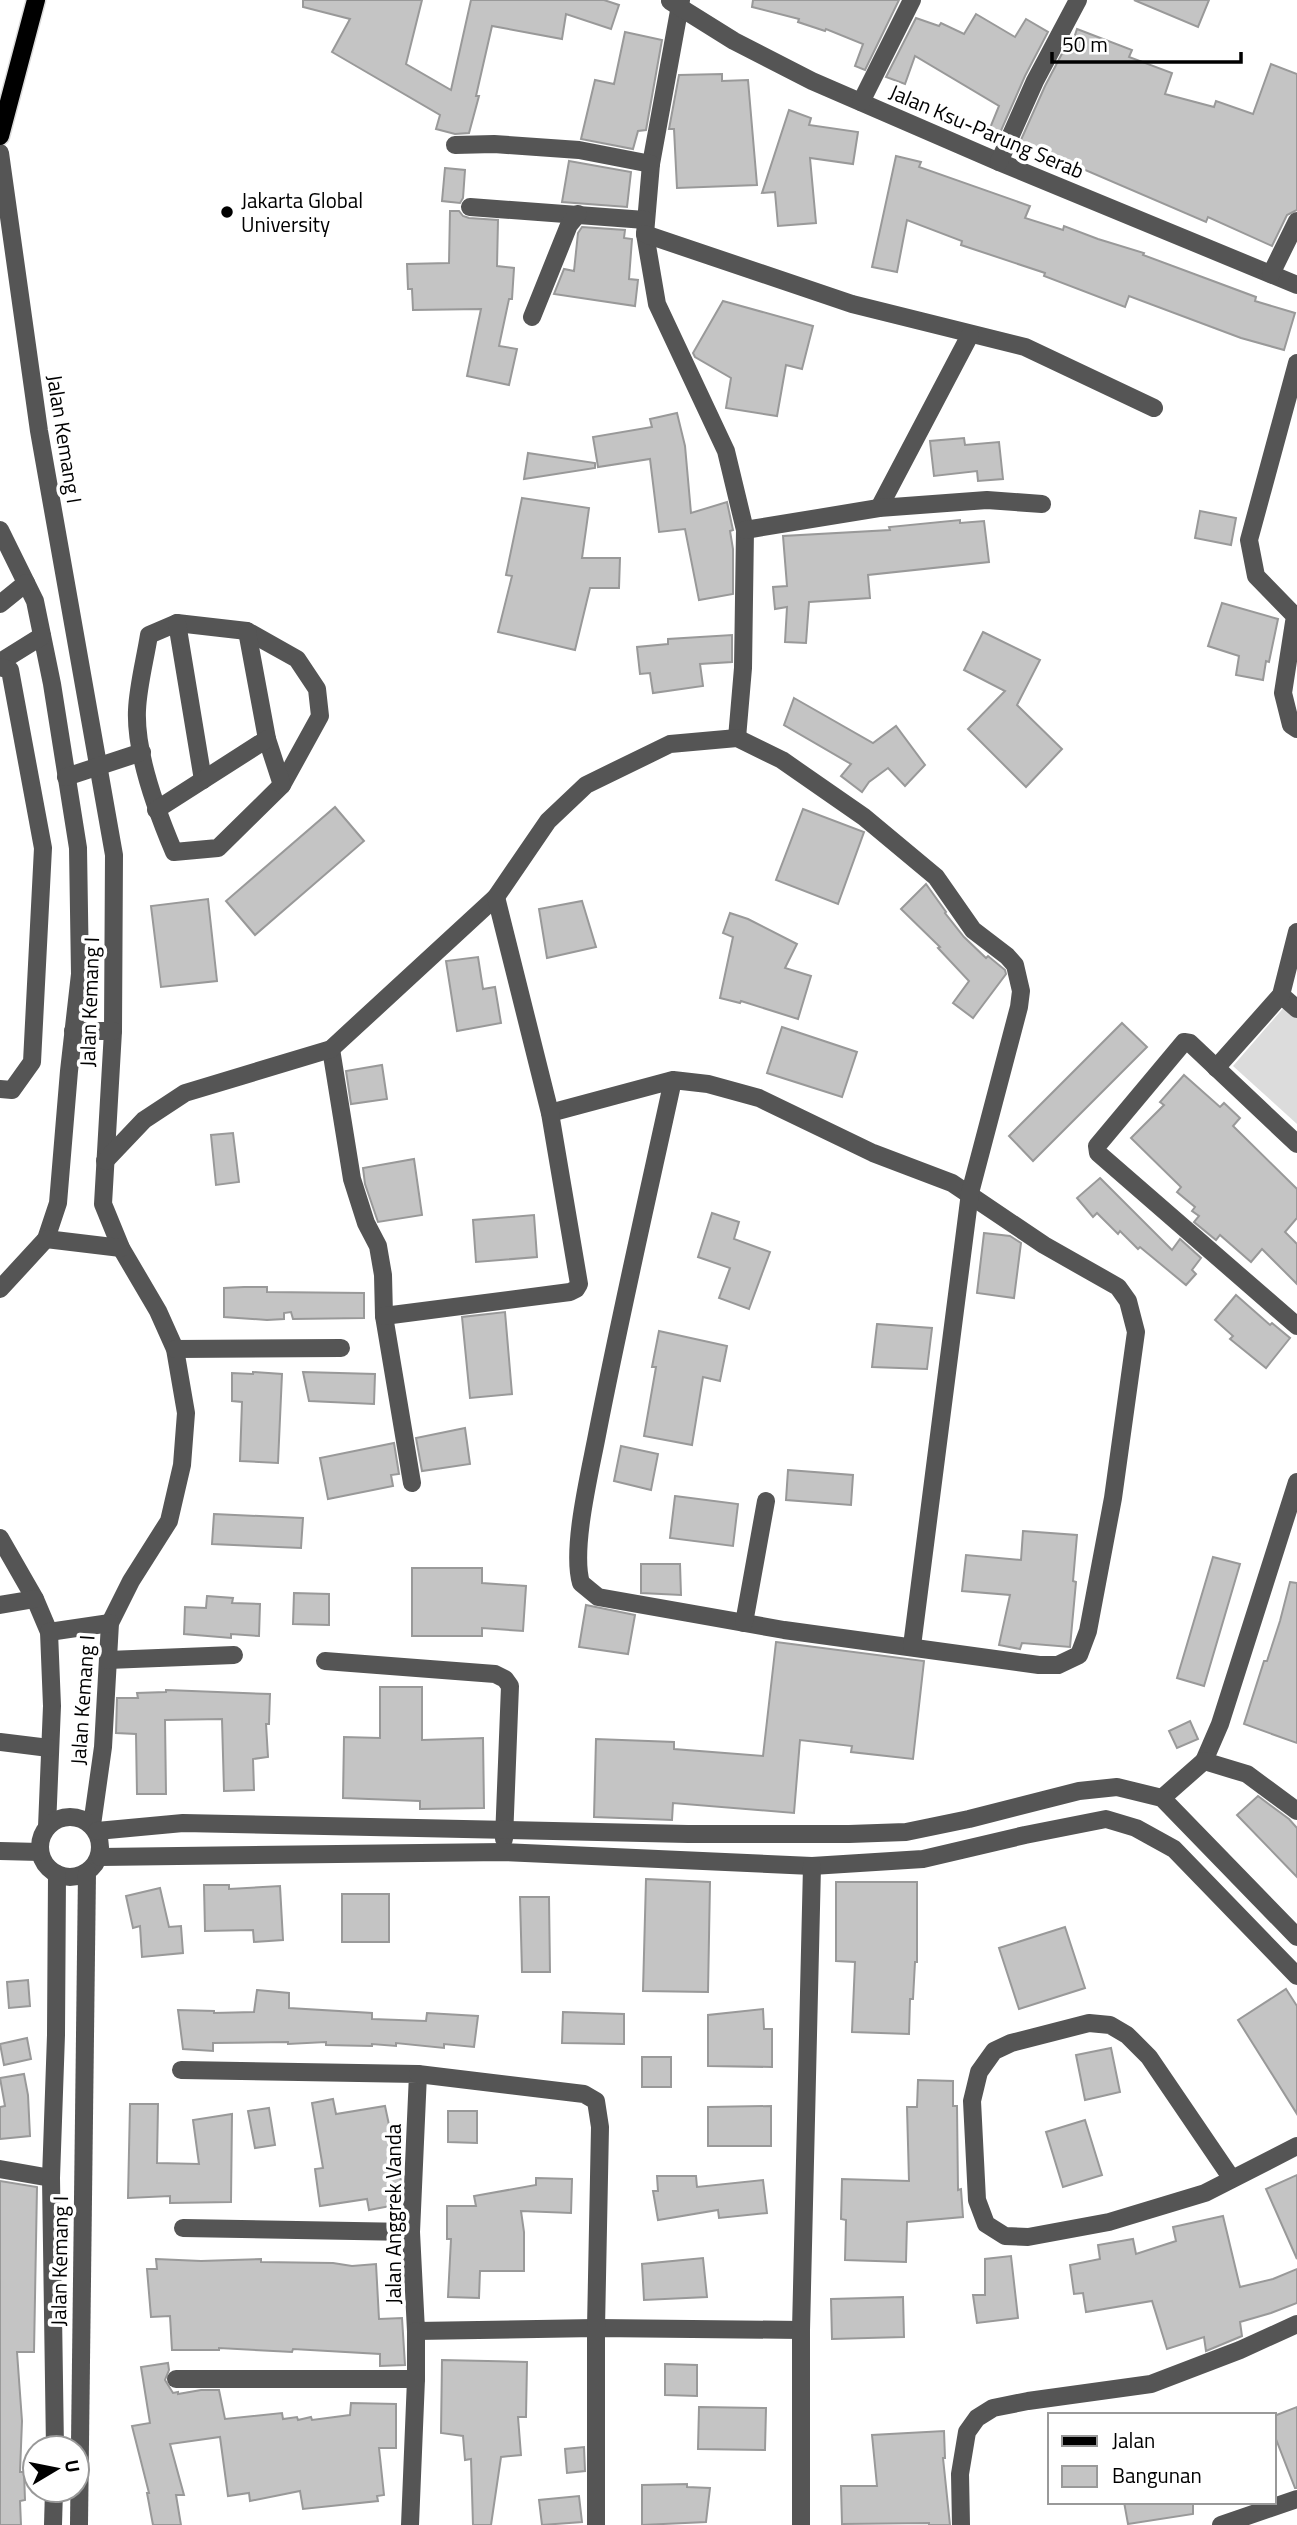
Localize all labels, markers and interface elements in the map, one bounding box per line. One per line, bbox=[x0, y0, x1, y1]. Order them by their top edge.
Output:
scale bar bbox=[1052, 21, 1241, 65]
text: 50 m bbox=[1062, 28, 1108, 60]
street label: Jalan Ksu-Parung Serab bbox=[885, 75, 1089, 187]
place label: Jakarta Global University bbox=[241, 184, 363, 240]
marker: Jakarta Global University bbox=[219, 204, 235, 220]
street label: Jalan Kemang I bbox=[39, 372, 91, 506]
street label: Jalan Kemang I bbox=[71, 936, 107, 1068]
street label: Jalan Kemang I bbox=[62, 1634, 102, 1766]
street label: Jalan Anggrek Vanda bbox=[377, 2123, 409, 2304]
street label: Jalan Kemang I bbox=[42, 2196, 76, 2326]
legend bbox=[1048, 2413, 1276, 2504]
text: Jalan bbox=[1112, 2424, 1155, 2456]
north arrow bbox=[21, 2434, 91, 2504]
text: U bbox=[58, 2457, 89, 2475]
text: Bangunan bbox=[1112, 2459, 1202, 2491]

